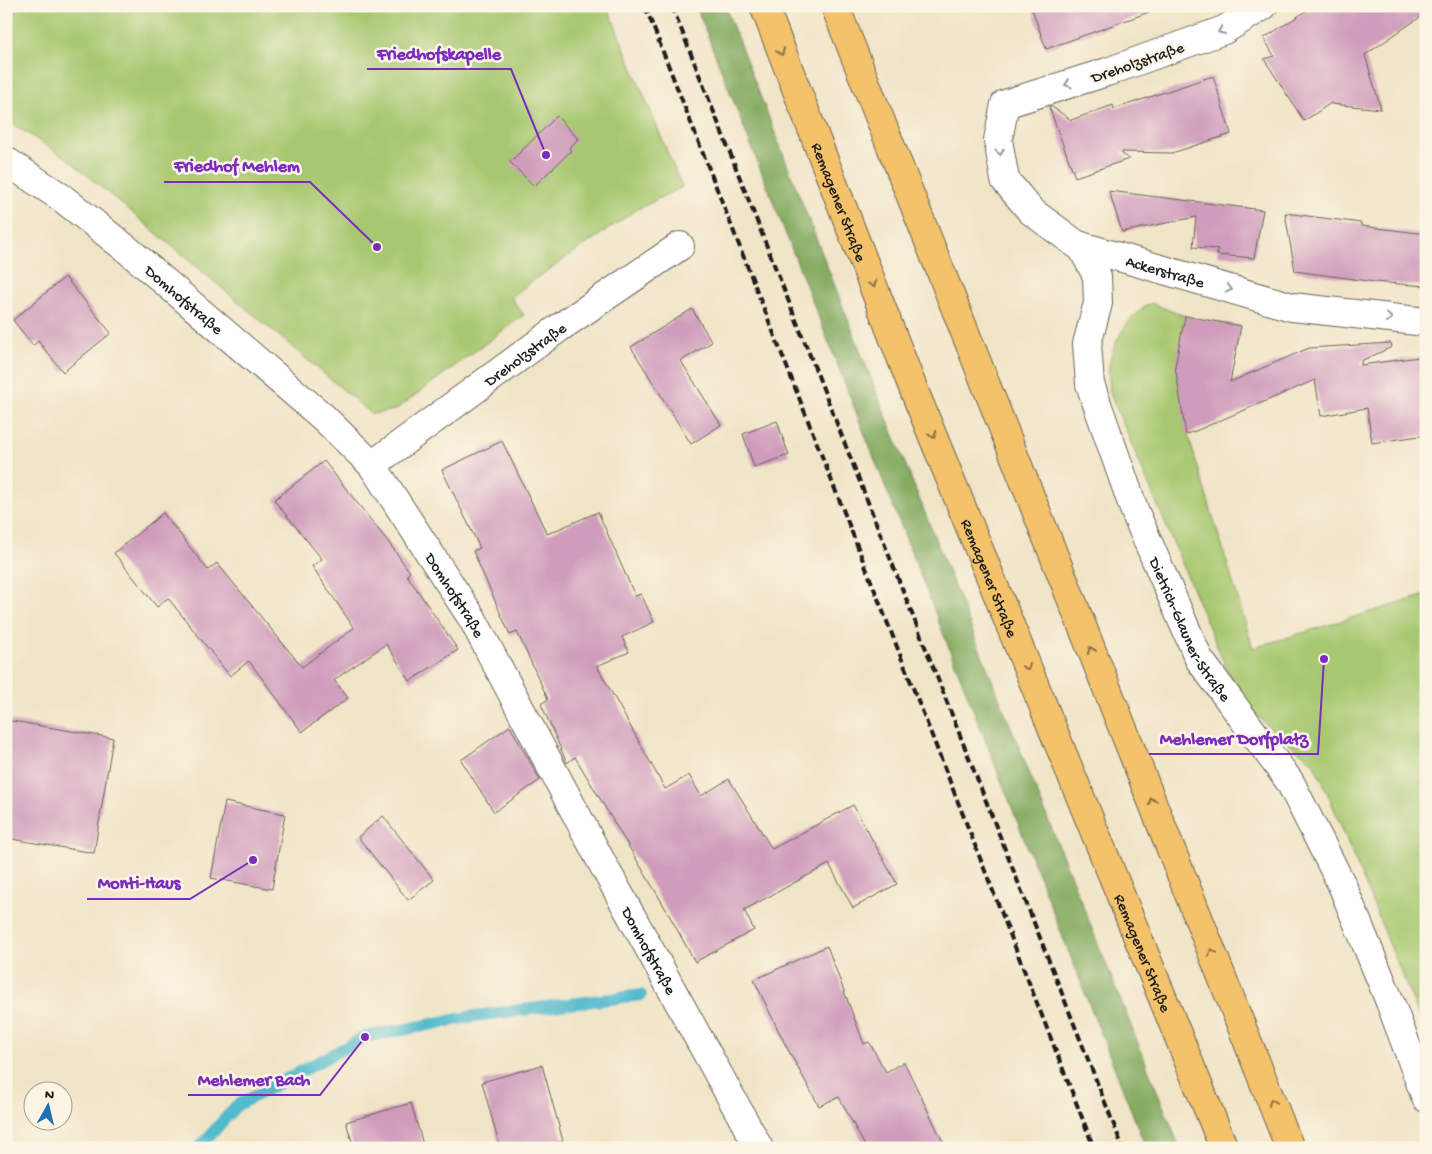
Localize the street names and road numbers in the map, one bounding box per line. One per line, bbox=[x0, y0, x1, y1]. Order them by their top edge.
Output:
street label: Dreholzstraße bbox=[1088, 39, 1188, 89]
street label: Remagener Straße bbox=[805, 141, 869, 266]
street label: Ackerstraße bbox=[1123, 253, 1207, 294]
street label: Domhofstraße bbox=[139, 262, 226, 341]
street label: Dreholzstraße bbox=[481, 319, 572, 393]
street label: Remagener Straße bbox=[955, 517, 1020, 642]
street label: Domhofstraße bbox=[419, 550, 487, 643]
street label: Dietrich-Glauner-Straße bbox=[1143, 554, 1234, 707]
street label: Remagener Straße bbox=[1108, 892, 1174, 1017]
street label: Domhofstraße bbox=[615, 904, 679, 999]

